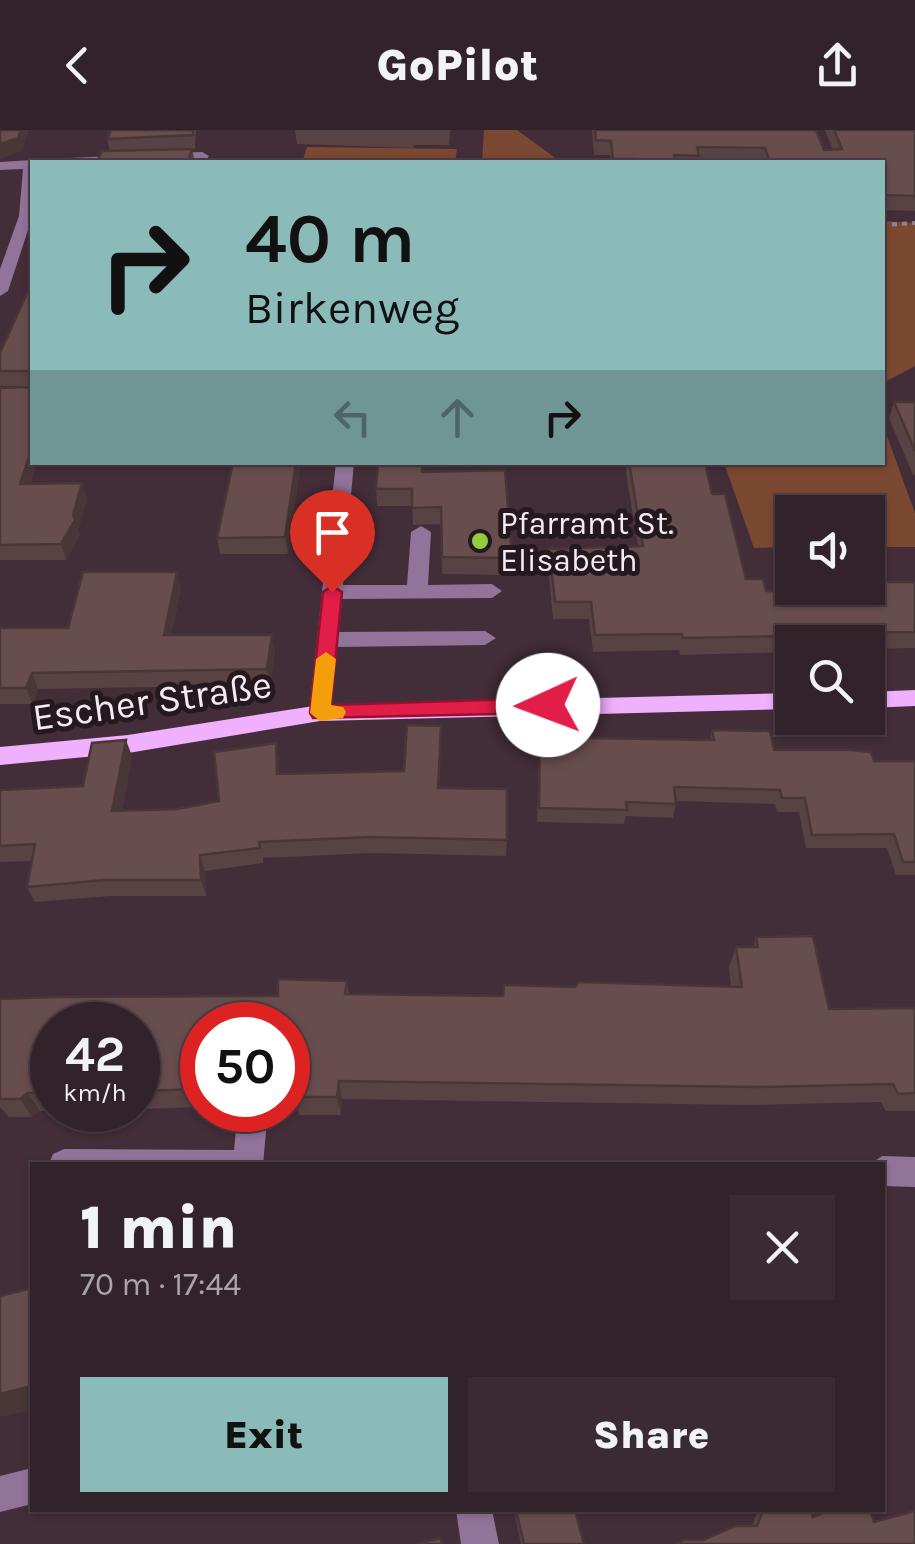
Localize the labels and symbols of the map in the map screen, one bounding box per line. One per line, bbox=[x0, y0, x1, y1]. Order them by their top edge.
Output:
pin bbox=[290, 490, 375, 593]
place label: Pfarramt St. Elisabeth bbox=[500, 505, 674, 579]
marker: Pfarramt St. Elisabeth bbox=[469, 530, 491, 552]
position arrow bbox=[496, 653, 600, 757]
street label: Escher Straße bbox=[30, 662, 274, 740]
speed limit sign: 50 bbox=[180, 1002, 310, 1132]

